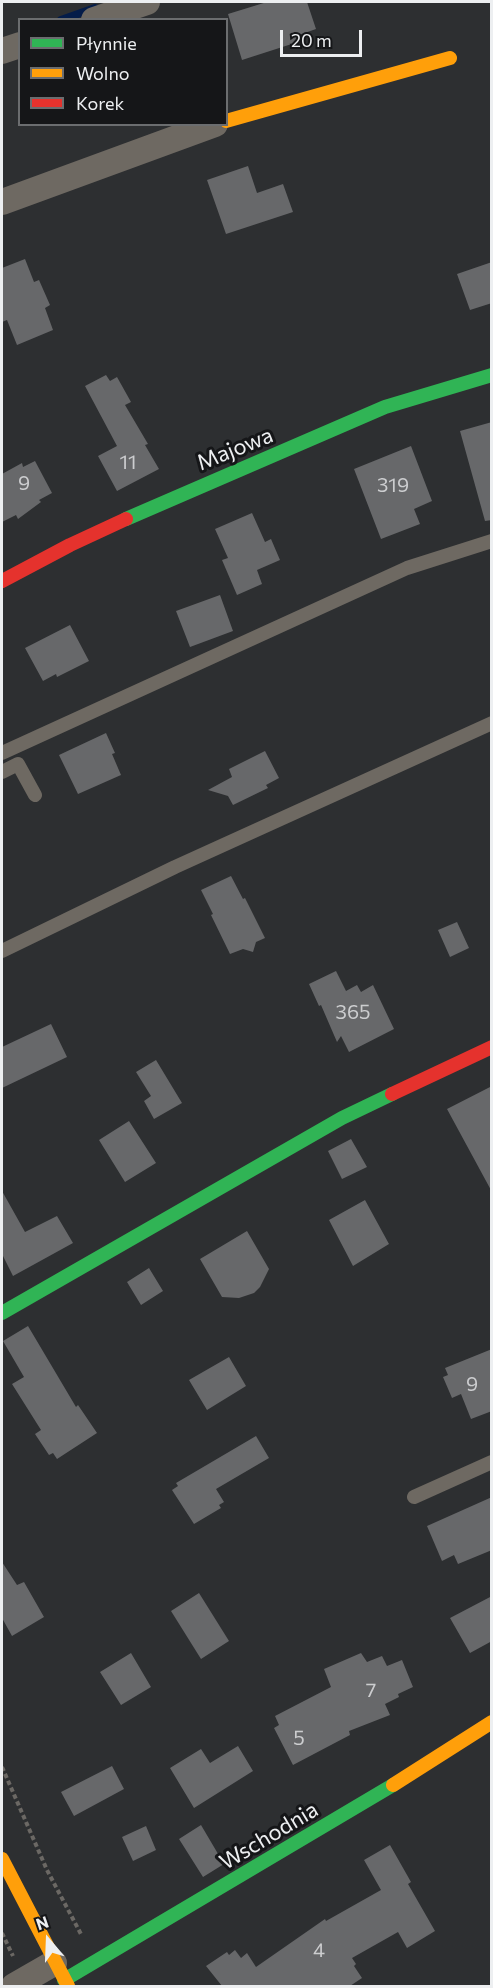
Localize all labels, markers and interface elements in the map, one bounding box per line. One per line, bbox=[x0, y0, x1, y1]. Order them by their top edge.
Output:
legend bbox=[18, 18, 228, 126]
scale bar bbox=[283, 18, 366, 56]
text: 20 m bbox=[291, 29, 332, 51]
text: Płynnie bbox=[76, 32, 137, 54]
text: Wolno bbox=[76, 62, 130, 84]
text: Korek bbox=[76, 92, 124, 114]
street label: Majowa bbox=[193, 422, 277, 476]
house number: 11 bbox=[119, 450, 137, 474]
house number: 9 bbox=[18, 471, 30, 495]
house number: 319 bbox=[377, 473, 409, 497]
house number: 365 bbox=[335, 1000, 371, 1024]
house number: 9 bbox=[466, 1372, 478, 1396]
house number: 7 bbox=[366, 1678, 376, 1702]
house number: 5 bbox=[293, 1726, 305, 1750]
street label: Wschodnia bbox=[215, 1796, 323, 1876]
north arrow bbox=[18, 1910, 78, 1970]
text: N bbox=[33, 1912, 51, 1933]
house number: 4 bbox=[313, 1938, 325, 1962]

